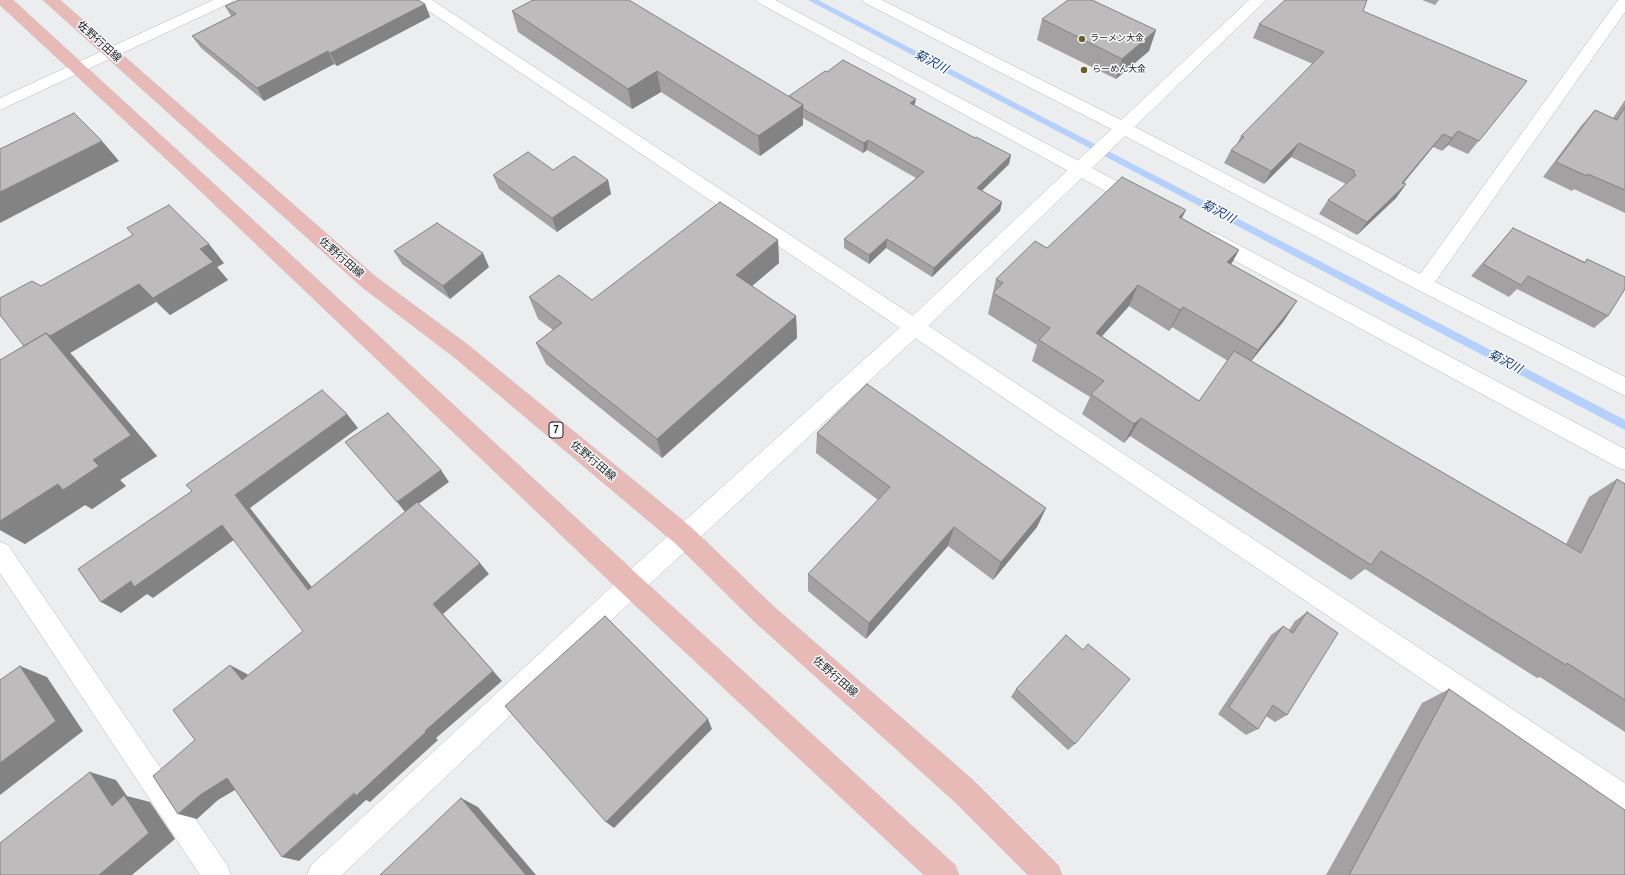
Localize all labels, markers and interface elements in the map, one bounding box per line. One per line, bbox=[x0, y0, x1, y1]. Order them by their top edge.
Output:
street label: 佐野行田線 bbox=[74, 19, 124, 65]
marker: ラーメン大金 bbox=[1077, 34, 1087, 44]
place label: ラーメン大金 bbox=[1090, 34, 1144, 44]
water label: 菊沢川 bbox=[912, 47, 950, 77]
marker: らーめん大金 bbox=[1079, 65, 1089, 75]
place label: らーめん大金 bbox=[1092, 65, 1146, 75]
water label: 菊沢川 bbox=[1199, 197, 1237, 227]
street label: 佐野行田線 bbox=[316, 235, 366, 281]
water label: 菊沢川 bbox=[1486, 347, 1524, 377]
road number: 7 bbox=[549, 422, 563, 438]
street label: 佐野行田線 bbox=[568, 438, 618, 484]
street label: 佐野行田線 bbox=[810, 654, 860, 700]

